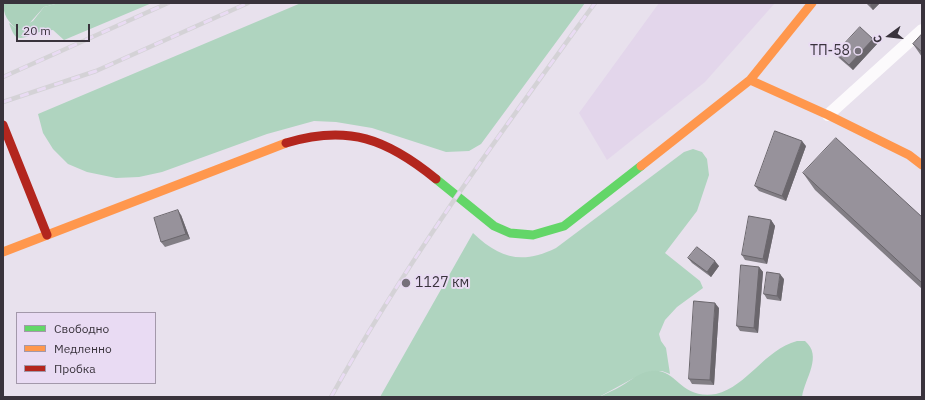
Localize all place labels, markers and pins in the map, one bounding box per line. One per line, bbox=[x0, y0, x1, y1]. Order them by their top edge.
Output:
place label: ТП-58 bbox=[810, 43, 850, 59]
marker: ТП-58 bbox=[853, 46, 863, 56]
place label: 1127 км bbox=[415, 275, 469, 291]
marker: 1127 км bbox=[400, 277, 412, 289]

